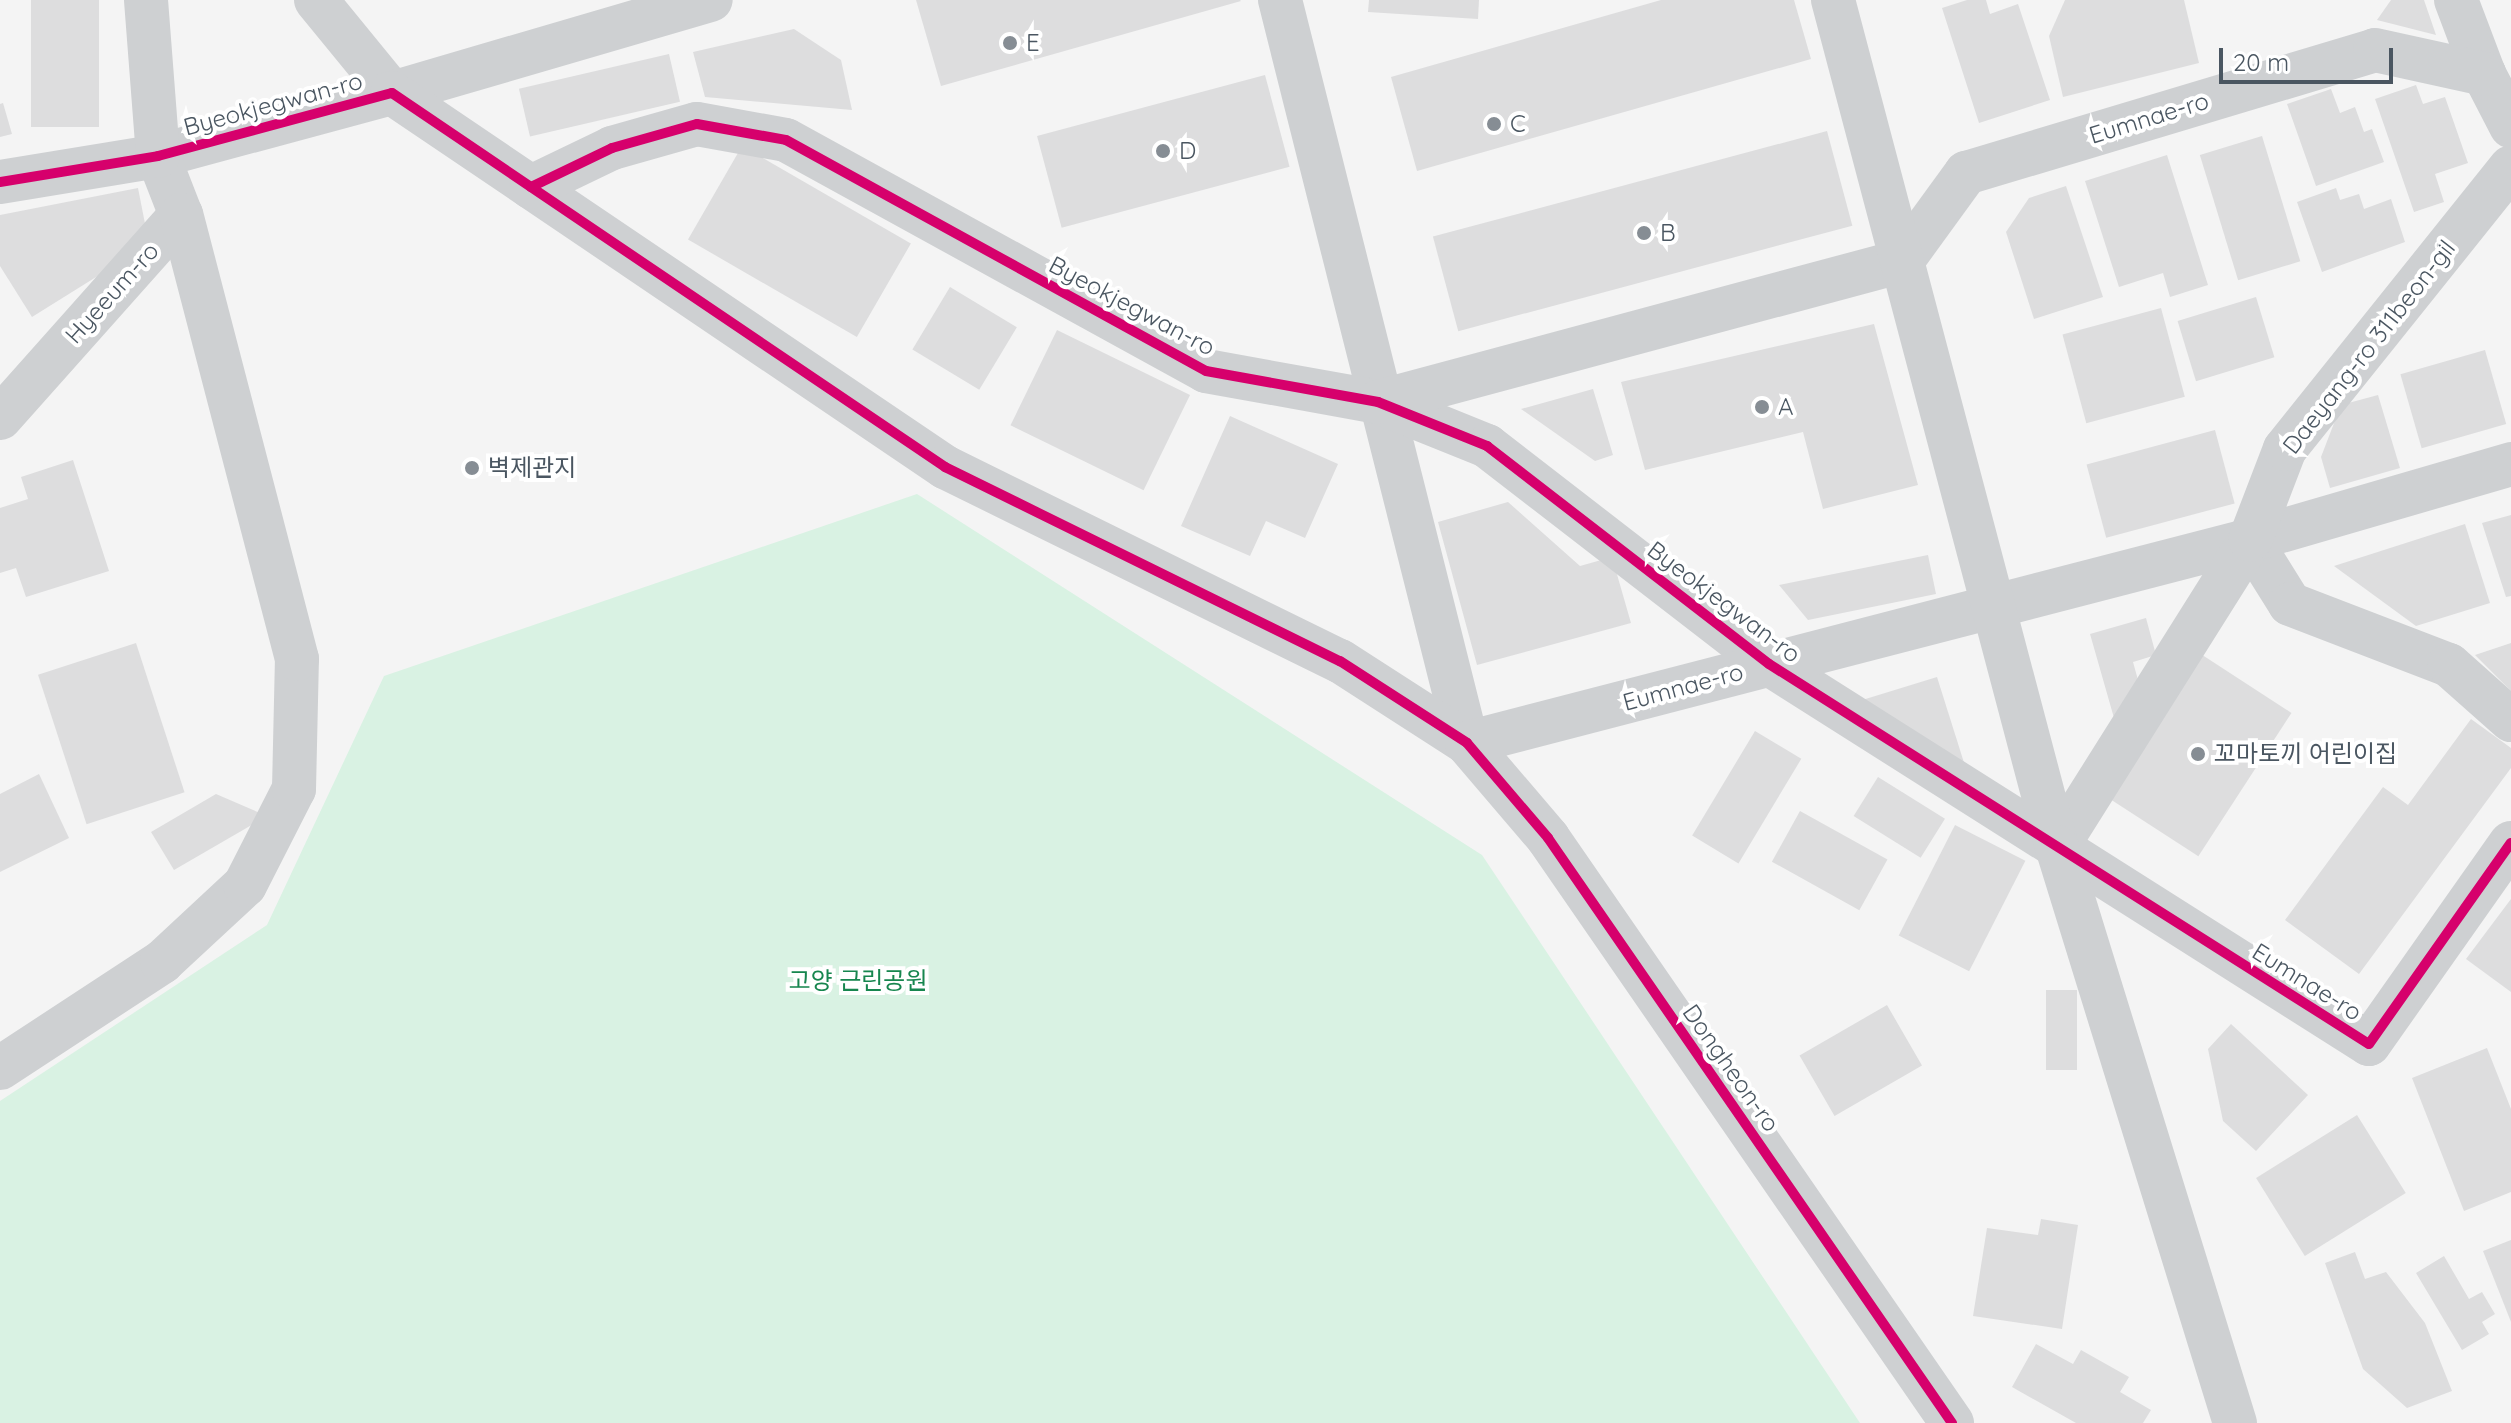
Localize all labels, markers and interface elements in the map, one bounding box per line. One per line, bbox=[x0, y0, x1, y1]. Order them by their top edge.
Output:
place label: E bbox=[1026, 29, 1040, 57]
scale bar bbox=[2223, 32, 2397, 82]
marker: E bbox=[1001, 34, 1019, 52]
text: 20 m bbox=[2233, 47, 2289, 77]
street label: Byeokjegwan-ro bbox=[180, 66, 366, 142]
street label: Eumnae-ro bbox=[2086, 86, 2212, 150]
place label: C bbox=[1510, 110, 1526, 138]
marker: C bbox=[1485, 115, 1503, 133]
place label: D bbox=[1179, 137, 1196, 165]
marker: D bbox=[1154, 142, 1172, 160]
place label: B bbox=[1660, 219, 1676, 247]
marker: B bbox=[1635, 224, 1653, 242]
street label: Daeyang-ro 311beon-gil bbox=[2277, 234, 2461, 460]
street label: Hyeeum-ro bbox=[59, 237, 165, 349]
street label: Byeokjegwan-ro bbox=[1044, 250, 1220, 362]
place label: A bbox=[1778, 393, 1794, 421]
marker: A bbox=[1753, 398, 1771, 416]
place label: 벽제관지 bbox=[488, 454, 576, 482]
marker: 벽제관지 bbox=[463, 459, 481, 477]
street label: Byeokjegwan-ro bbox=[1642, 535, 1806, 669]
street label: Eumnae-ro bbox=[1620, 657, 1746, 717]
place label: 꼬마토끼 어린이집 bbox=[2214, 740, 2397, 768]
marker: 꼬마토끼 어린이집 bbox=[2189, 745, 2207, 763]
street label: Eumnae-ro bbox=[2247, 937, 2367, 1027]
park label: 고양 근린공원 bbox=[788, 967, 928, 995]
street label: Dongheon-ro bbox=[1676, 999, 1786, 1137]

